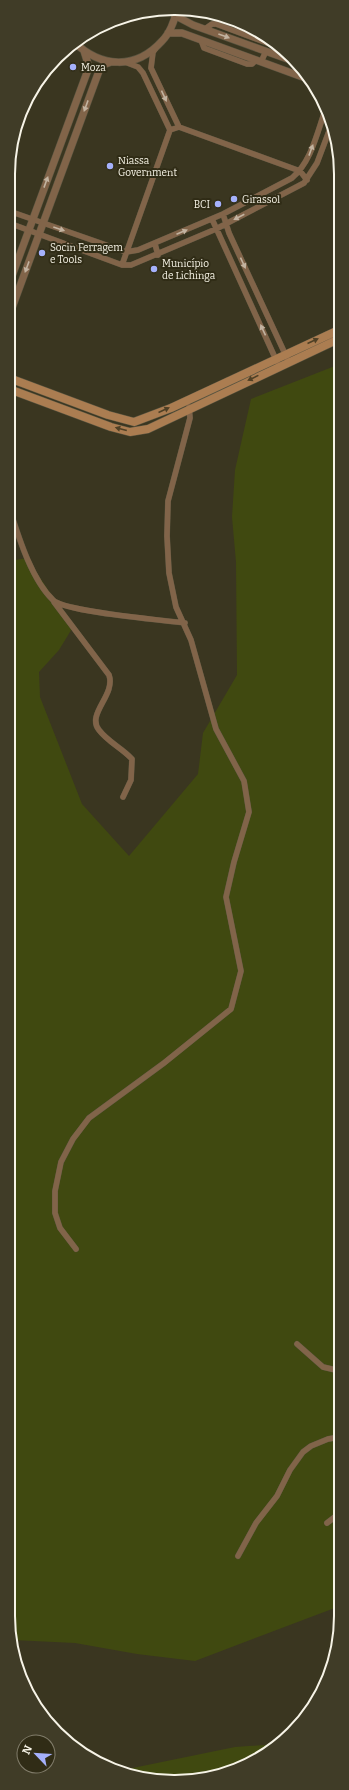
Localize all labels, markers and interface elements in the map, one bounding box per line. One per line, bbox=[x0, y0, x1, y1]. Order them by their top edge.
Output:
one-way arrow bbox=[219, 33, 231, 39]
marker: Moza bbox=[68, 62, 78, 72]
place label: Moza bbox=[81, 62, 106, 74]
one-way arrow bbox=[161, 91, 167, 102]
one-way arrow bbox=[83, 100, 89, 112]
one-way arrow bbox=[309, 143, 315, 155]
place label: Niassa Government bbox=[118, 155, 177, 179]
marker: Niassa Government bbox=[105, 161, 115, 171]
one-way arrow bbox=[44, 175, 50, 187]
marker: Girassol bbox=[229, 194, 239, 204]
place label: Girassol bbox=[242, 194, 280, 206]
place label: BCI bbox=[194, 199, 210, 211]
marker: BCI bbox=[213, 199, 223, 209]
one-way arrow bbox=[233, 214, 245, 220]
one-way arrow bbox=[54, 226, 66, 232]
one-way arrow bbox=[176, 229, 187, 235]
place label: Socin Ferragem e Tools bbox=[50, 242, 123, 266]
marker: Socin Ferragem e Tools bbox=[37, 248, 47, 258]
place label: Município de Lichinga bbox=[162, 257, 216, 282]
one-way arrow bbox=[240, 257, 246, 269]
one-way arrow bbox=[24, 262, 30, 274]
marker: Município de Lichinga bbox=[149, 264, 159, 274]
one-way arrow bbox=[260, 324, 266, 336]
one-way arrow bbox=[307, 338, 318, 344]
one-way arrow bbox=[248, 375, 259, 381]
one-way arrow bbox=[159, 407, 171, 413]
one-way arrow bbox=[115, 426, 127, 432]
north arrow bbox=[16, 1734, 56, 1774]
text: N bbox=[20, 1743, 35, 1757]

